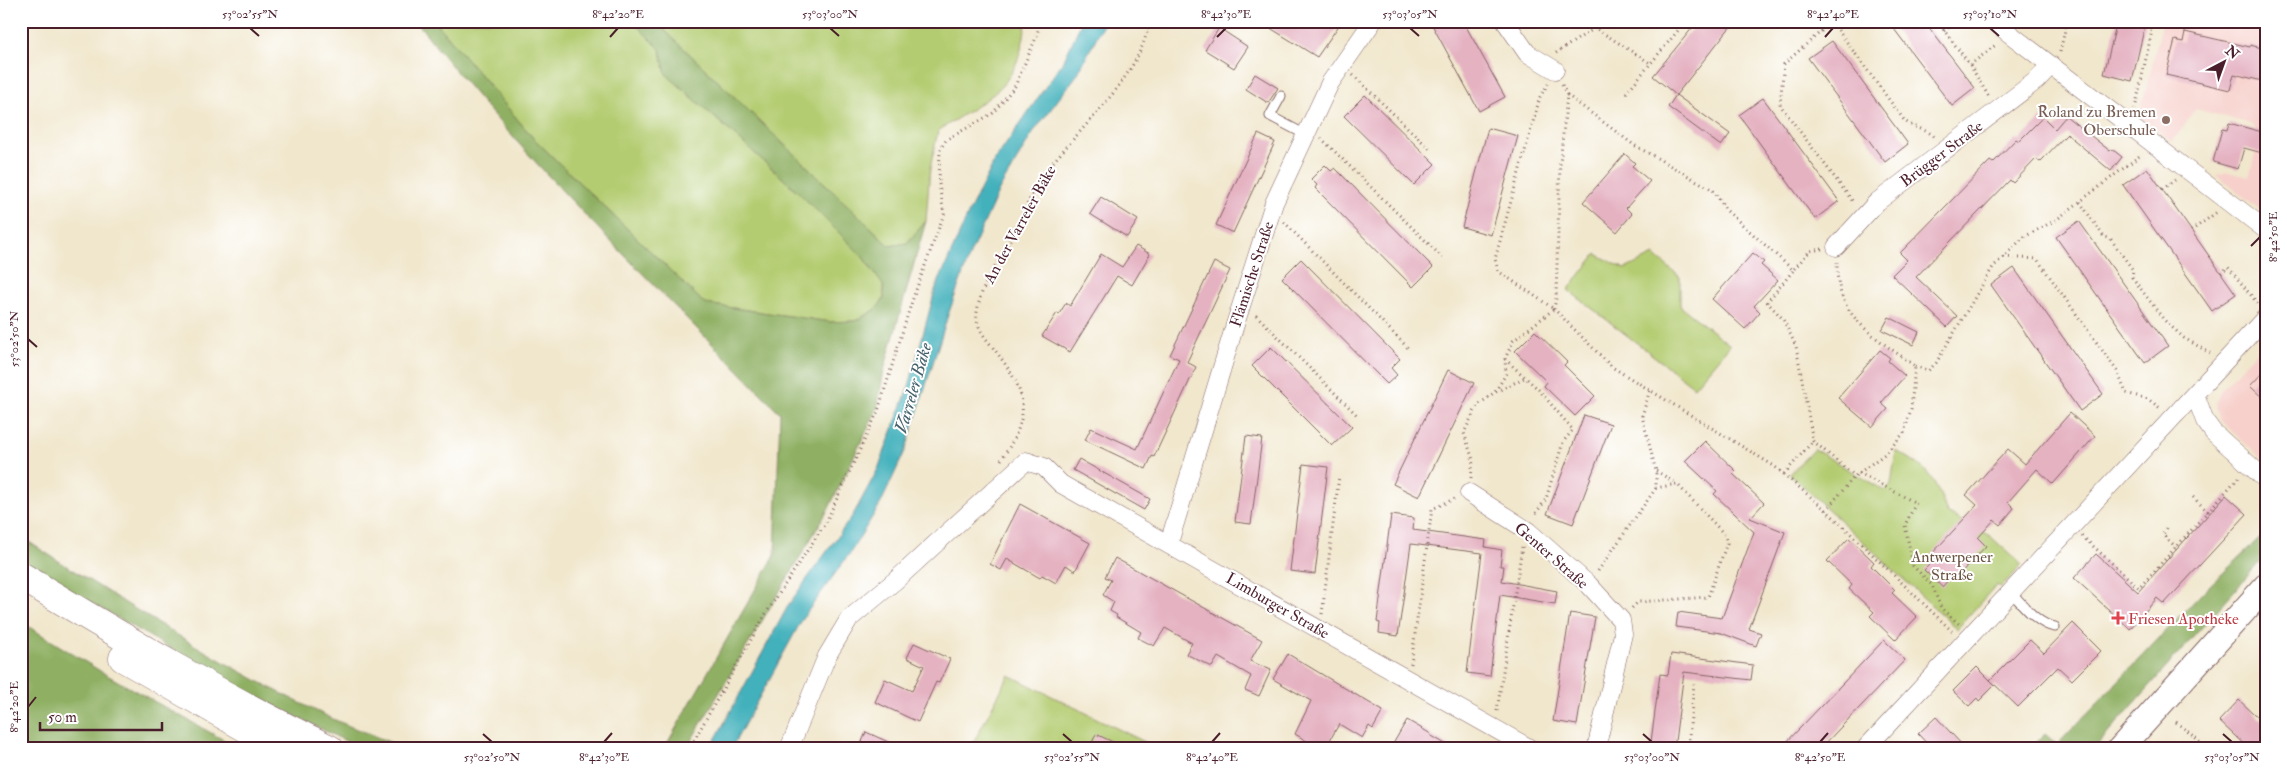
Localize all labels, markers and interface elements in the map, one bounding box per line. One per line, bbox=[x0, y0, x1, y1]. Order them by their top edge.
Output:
text: 53°02'55"N bbox=[222, 7, 278, 22]
text: 8°42'20"E bbox=[592, 7, 644, 22]
text: 53°03'00"N bbox=[802, 7, 858, 22]
text: 8°42'30"E bbox=[1201, 7, 1251, 22]
text: 53°03'05"N bbox=[1382, 7, 1438, 22]
text: 8°42'40"E bbox=[1807, 7, 1859, 22]
text: 53°03'10"N bbox=[1963, 7, 2017, 22]
north arrow bbox=[2200, 38, 2250, 88]
text: N bbox=[2221, 41, 2243, 63]
place label: Roland zu Bremen Oberschule bbox=[2037, 102, 2156, 140]
marker: Roland zu Bremen Oberschule bbox=[2160, 114, 2172, 126]
street label: Brügger Straße bbox=[1896, 116, 1987, 191]
street label: An der Varreler Bäke bbox=[979, 162, 1061, 288]
text: 8°42'50"E bbox=[2266, 211, 2281, 262]
street label: Flämische Straße bbox=[1225, 219, 1279, 330]
text: 53°02'50"N bbox=[7, 310, 22, 367]
water label: Varreler Bäke bbox=[890, 339, 938, 436]
street label: Genter Straße bbox=[1510, 518, 1593, 594]
park label: Antwerpener Straße bbox=[1910, 547, 1993, 585]
street label: Limburger Straße bbox=[1222, 568, 1333, 644]
place label: Friesen Apotheke bbox=[2128, 609, 2239, 630]
marker: Friesen Apotheke bbox=[2112, 612, 2124, 624]
text: 8°42'20"E bbox=[7, 681, 22, 733]
scale bar bbox=[40, 700, 162, 732]
text: 50 m bbox=[48, 708, 77, 727]
text: 53°02'50"N bbox=[464, 750, 521, 765]
text: 8°42'30"E bbox=[579, 750, 629, 765]
text: 53°02'55"N bbox=[1044, 750, 1100, 765]
text: 8°42'40"E bbox=[1186, 750, 1238, 765]
text: 53°03'00"N bbox=[1624, 750, 1680, 765]
text: 8°42'50"E bbox=[1795, 750, 1846, 765]
text: 53°03'05"N bbox=[2204, 750, 2260, 765]

